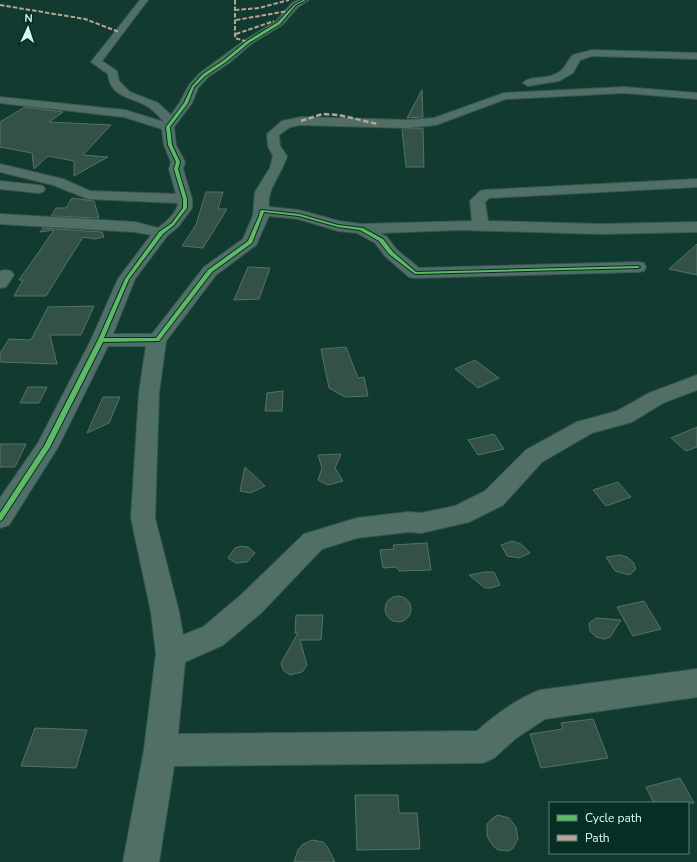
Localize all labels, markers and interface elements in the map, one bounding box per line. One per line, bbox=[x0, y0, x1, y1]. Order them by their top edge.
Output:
north arrow bbox=[8, 8, 48, 48]
text: N bbox=[24, 11, 33, 26]
legend bbox=[549, 802, 689, 854]
text: Cycle path bbox=[585, 810, 642, 826]
text: Path bbox=[585, 830, 610, 846]

